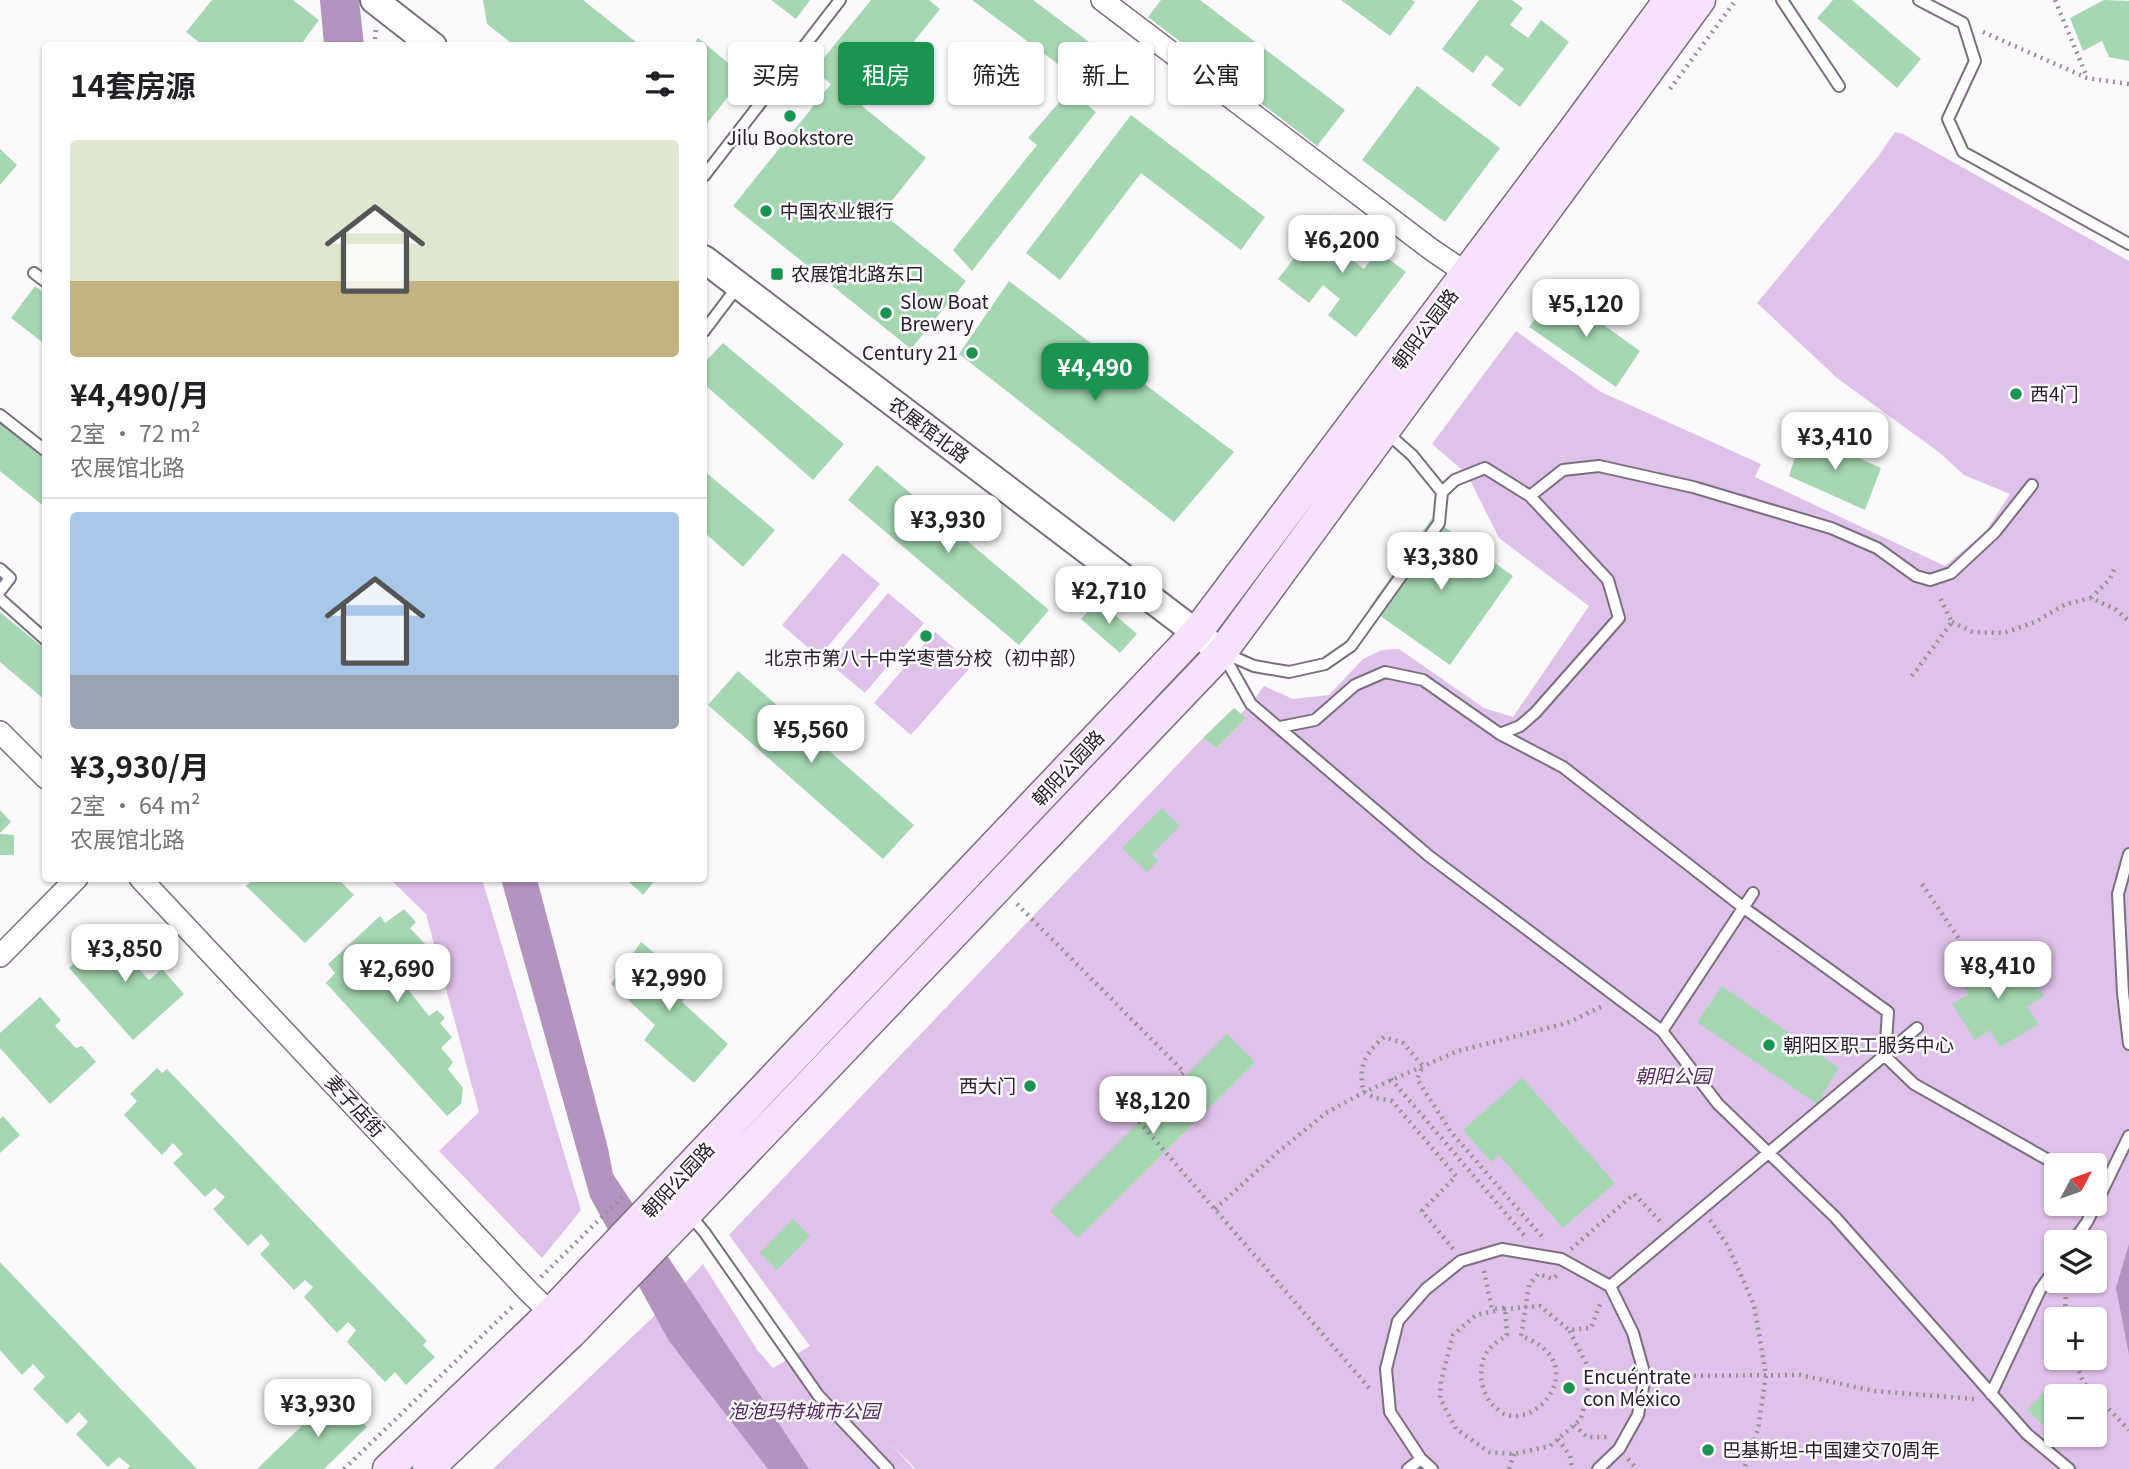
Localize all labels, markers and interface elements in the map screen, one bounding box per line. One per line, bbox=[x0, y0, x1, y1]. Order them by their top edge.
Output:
chip: 买房 bbox=[728, 42, 824, 105]
chip: 租房 bbox=[838, 42, 934, 105]
chip: 筛选 bbox=[948, 42, 1044, 105]
chip: 新上 bbox=[1058, 42, 1154, 105]
chip: 公寓 bbox=[1168, 42, 1264, 105]
text: 14套房源 bbox=[70, 62, 195, 106]
icon: filters bbox=[641, 65, 679, 103]
marker: Jilu Bookstore bbox=[782, 108, 798, 124]
place label: Jilu Bookstore bbox=[727, 123, 853, 150]
icon: home bbox=[312, 186, 438, 312]
place label: 中国农业银行 bbox=[780, 196, 894, 223]
marker: 中国农业银行 bbox=[758, 203, 774, 219]
pin: ¥6,200 bbox=[1285, 216, 1399, 275]
text: ¥6,200 bbox=[1304, 221, 1380, 255]
place label: 农展馆北路东口 bbox=[791, 259, 924, 286]
marker: 农展馆北路东口 bbox=[769, 266, 785, 282]
pin: ¥5,120 bbox=[1529, 280, 1643, 339]
street label: 朝阳公园路 bbox=[1384, 282, 1463, 374]
text: ¥5,120 bbox=[1548, 285, 1624, 319]
place label: Slow Boat Brewery bbox=[900, 287, 989, 336]
marker: Slow Boat Brewery bbox=[878, 305, 894, 321]
place label: Century 21 bbox=[862, 338, 958, 365]
pin: ¥4,490 bbox=[1038, 344, 1152, 403]
marker: Century 21 bbox=[964, 345, 980, 361]
text: ¥4,490 bbox=[1057, 349, 1133, 383]
text: ¥4,490/月 bbox=[70, 371, 210, 415]
place label: 西4门 bbox=[2030, 379, 2079, 406]
marker: 西4门 bbox=[2008, 386, 2024, 402]
street label: 农展馆北路 bbox=[884, 389, 976, 468]
pin: ¥3,410 bbox=[1778, 412, 1892, 472]
text: 2室 · 72 m² bbox=[70, 415, 201, 449]
text: ¥3,410 bbox=[1797, 418, 1873, 452]
text: 农展馆北路 bbox=[70, 449, 185, 483]
pin: ¥3,930 bbox=[891, 496, 1005, 555]
text: ¥3,930 bbox=[910, 501, 986, 535]
pin: ¥3,380 bbox=[1384, 532, 1498, 592]
text: ¥3,380 bbox=[1403, 538, 1479, 572]
icon: home bbox=[312, 558, 438, 684]
pin: ¥2,710 bbox=[1052, 566, 1166, 626]
text: ¥2,710 bbox=[1071, 572, 1147, 606]
marker: 北京市第八十中学枣营分校（初中部） bbox=[918, 628, 934, 644]
place label: 北京市第八十中学枣营分校（初中部） bbox=[764, 643, 1088, 670]
pin: ¥5,560 bbox=[754, 706, 868, 765]
text: ¥5,560 bbox=[773, 711, 849, 745]
street label: 朝阳公园路 bbox=[1025, 723, 1109, 811]
text: ¥3,930/月 bbox=[70, 743, 210, 787]
text: 2室 · 64 m² bbox=[70, 787, 201, 821]
text: 农展馆北路 bbox=[70, 821, 185, 855]
pin: ¥3,850 bbox=[68, 925, 182, 984]
text: ¥3,850 bbox=[87, 930, 163, 964]
pin: ¥8,410 bbox=[1941, 942, 2055, 1001]
pin: ¥2,690 bbox=[340, 944, 454, 1004]
text: ¥8,410 bbox=[1960, 947, 2036, 981]
text: ¥2,690 bbox=[359, 950, 435, 984]
pin: ¥2,990 bbox=[612, 954, 726, 1013]
text: ¥2,990 bbox=[631, 959, 707, 993]
place label: 朝阳区职工服务中心 bbox=[1783, 1030, 1954, 1057]
marker: 朝阳区职工服务中心 bbox=[1761, 1037, 1777, 1053]
park label: 朝阳公园 bbox=[1635, 1061, 1714, 1088]
street label: 麦子店街 bbox=[320, 1068, 392, 1142]
place label: 西大门 bbox=[959, 1071, 1016, 1098]
pin: ¥8,120 bbox=[1096, 1076, 1210, 1136]
marker: 西大门 bbox=[1022, 1078, 1038, 1094]
text: ¥8,120 bbox=[1115, 1082, 1191, 1116]
street label: 朝阳公园路 bbox=[635, 1135, 719, 1223]
north arrow bbox=[2044, 1153, 2107, 1216]
map controls bbox=[2044, 1153, 2107, 1447]
button: layers bbox=[2044, 1230, 2107, 1293]
button: + bbox=[2044, 1307, 2107, 1370]
place label: Encuéntrate con México bbox=[1583, 1362, 1691, 1411]
pin: ¥3,930 bbox=[261, 1380, 375, 1439]
marker: Encuéntrate con México bbox=[1561, 1380, 1577, 1396]
button: − bbox=[2044, 1384, 2107, 1447]
text: ¥3,930 bbox=[280, 1385, 356, 1419]
park label: 泡泡玛特城市公园 bbox=[728, 1396, 883, 1423]
place label: 巴基斯坦-中国建交70周年 bbox=[1722, 1435, 1940, 1462]
marker: 巴基斯坦-中国建交70周年 bbox=[1700, 1442, 1716, 1458]

